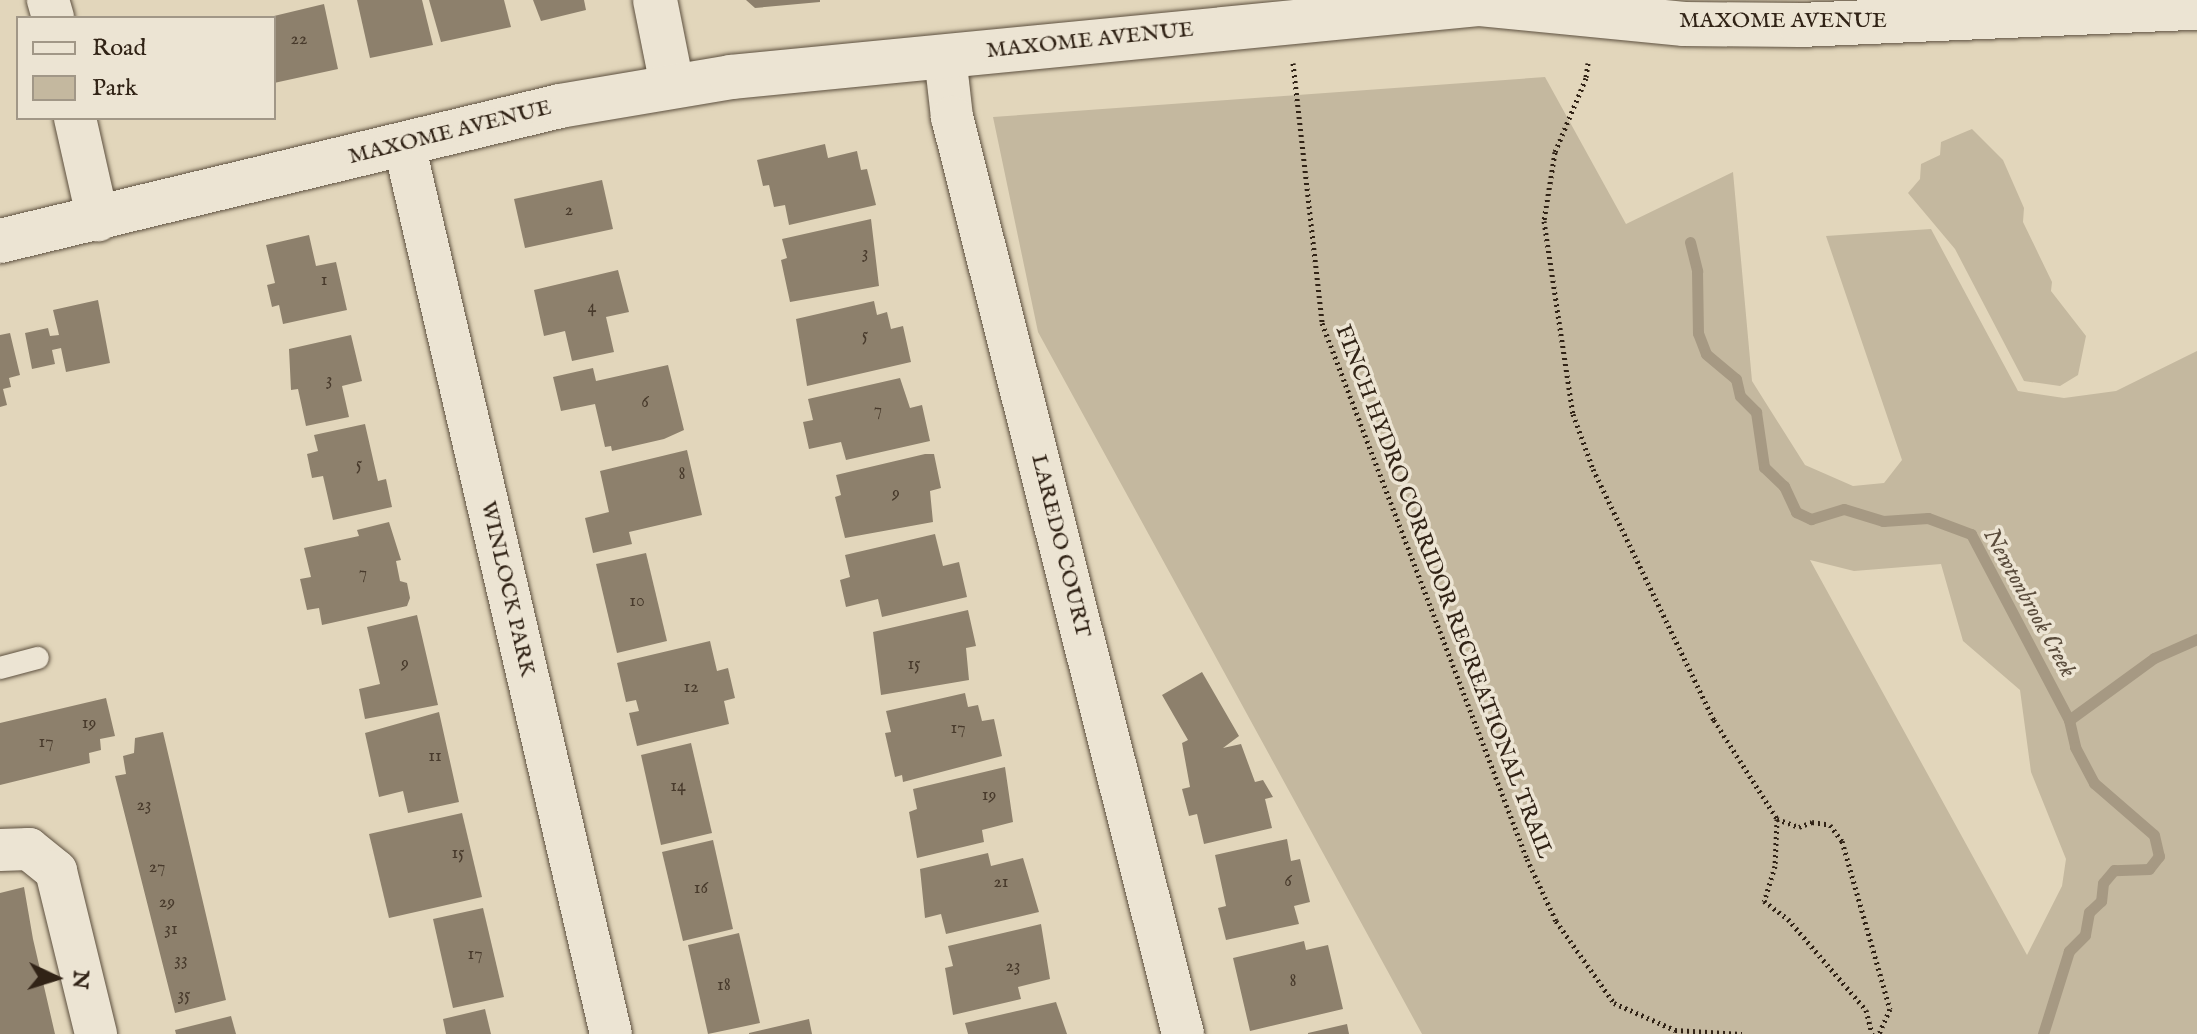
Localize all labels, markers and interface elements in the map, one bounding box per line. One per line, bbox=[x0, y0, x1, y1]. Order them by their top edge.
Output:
street label: MAXOME AVENUE bbox=[1679, 9, 1887, 35]
legend bbox=[16, 16, 276, 120]
street label: MAXOME AVENUE bbox=[985, 17, 1195, 65]
house number: 22 bbox=[291, 29, 307, 51]
text: Road bbox=[92, 33, 146, 64]
text: Park bbox=[92, 73, 138, 104]
street label: MAXOME AVENUE bbox=[346, 95, 554, 171]
house number: 2 bbox=[565, 200, 573, 222]
house number: 3 bbox=[862, 243, 868, 265]
house number: 1 bbox=[321, 270, 327, 292]
house number: 4 bbox=[588, 297, 596, 319]
street label: FINCH HYDRO CORRIDOR RECREATIONAL TRAIL bbox=[1329, 321, 1557, 863]
house number: 5 bbox=[862, 325, 868, 347]
house number: 3 bbox=[326, 370, 332, 392]
house number: 6 bbox=[641, 392, 649, 414]
house number: 7 bbox=[874, 400, 882, 422]
street label: LAREDO COURT bbox=[1024, 452, 1096, 640]
house number: 5 bbox=[356, 454, 362, 476]
house number: 8 bbox=[678, 464, 686, 486]
house number: 9 bbox=[892, 483, 900, 505]
street label: WINLOCK PARK bbox=[474, 499, 540, 679]
water label: Newtonbrook Creek bbox=[1976, 523, 2082, 683]
house number: 7 bbox=[359, 563, 367, 585]
house number: 10 bbox=[629, 591, 645, 613]
house number: 9 bbox=[401, 653, 409, 675]
house number: 15 bbox=[907, 654, 921, 676]
house number: 12 bbox=[683, 677, 699, 699]
house number: 19 bbox=[82, 713, 96, 735]
house number: 17 bbox=[950, 718, 966, 740]
house number: 17 bbox=[38, 732, 54, 754]
house number: 11 bbox=[428, 746, 442, 768]
house number: 14 bbox=[670, 776, 686, 798]
house number: 19 bbox=[982, 785, 996, 807]
house number: 23 bbox=[136, 795, 152, 817]
house number: 15 bbox=[451, 843, 465, 865]
house number: 27 bbox=[149, 857, 165, 879]
house number: 6 bbox=[1284, 871, 1292, 893]
house number: 21 bbox=[993, 872, 1009, 894]
house number: 16 bbox=[694, 878, 708, 900]
house number: 29 bbox=[159, 892, 175, 914]
house number: 31 bbox=[164, 919, 178, 941]
north arrow bbox=[16, 938, 96, 1018]
house number: 17 bbox=[467, 944, 483, 966]
house number: 33 bbox=[174, 950, 188, 972]
house number: 23 bbox=[1005, 956, 1021, 978]
text: N bbox=[65, 969, 95, 990]
house number: 8 bbox=[1289, 971, 1297, 993]
house number: 18 bbox=[717, 975, 731, 997]
house number: 35 bbox=[177, 985, 191, 1007]

